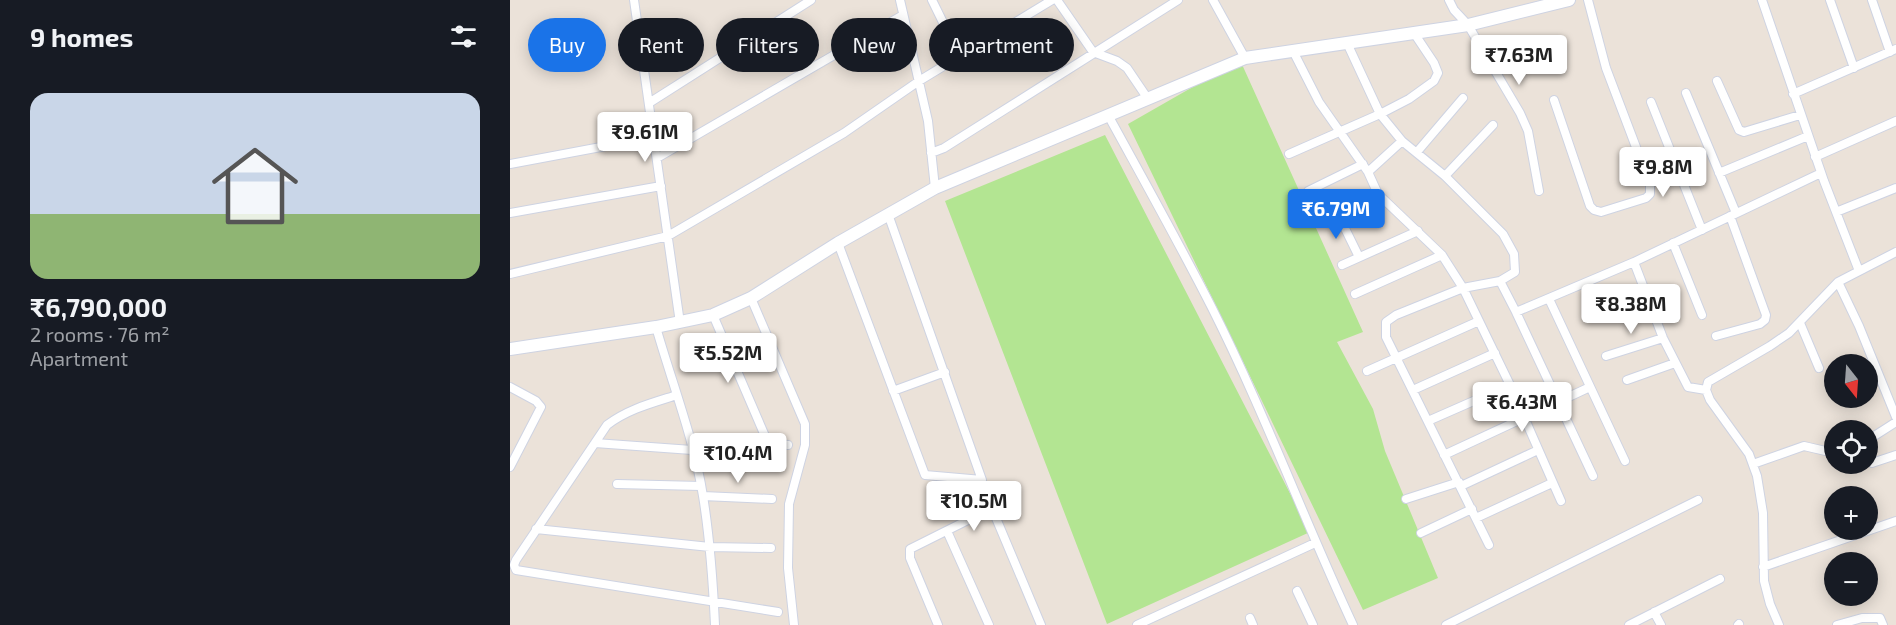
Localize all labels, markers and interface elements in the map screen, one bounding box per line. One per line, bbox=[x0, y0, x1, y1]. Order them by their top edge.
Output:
chip: Buy bbox=[528, 18, 606, 72]
chip: Rent bbox=[618, 18, 704, 72]
chip: Filters bbox=[716, 18, 819, 72]
chip: New bbox=[831, 18, 917, 72]
chip: Apartment bbox=[929, 18, 1074, 72]
icon: filters bbox=[447, 20, 480, 53]
text: 9 homes bbox=[30, 21, 133, 52]
pin: ₹7.63M bbox=[1470, 35, 1568, 86]
text: ₹7.63M bbox=[1485, 42, 1553, 66]
pin: ₹9.61M bbox=[596, 112, 694, 163]
text: ₹9.61M bbox=[611, 119, 679, 143]
icon: home bbox=[201, 132, 309, 240]
pin: ₹9.8M bbox=[1621, 147, 1705, 198]
text: ₹9.8M bbox=[1633, 154, 1693, 178]
pin: ₹6.79M bbox=[1287, 189, 1385, 240]
text: ₹6.79M bbox=[1302, 196, 1370, 220]
pin: ₹8.38M bbox=[1582, 284, 1680, 335]
text: ₹6,790,000 bbox=[30, 291, 167, 322]
text: ₹8.38M bbox=[1595, 291, 1667, 315]
text: 2 rooms · 76 m² bbox=[30, 322, 169, 346]
pin: ₹5.52M bbox=[679, 333, 777, 384]
text: ₹5.52M bbox=[694, 340, 762, 364]
text: Apartment bbox=[30, 346, 128, 370]
north arrow bbox=[1824, 354, 1878, 408]
map controls bbox=[1824, 354, 1878, 606]
pin: ₹6.43M bbox=[1473, 382, 1571, 433]
text: ₹6.43M bbox=[1487, 389, 1557, 413]
button: locate bbox=[1824, 420, 1878, 474]
pin: ₹10.4M bbox=[689, 433, 787, 484]
text: ₹10.4M bbox=[704, 440, 772, 464]
pin: ₹10.5M bbox=[925, 481, 1023, 532]
button: + bbox=[1824, 486, 1878, 540]
text: ₹10.5M bbox=[940, 488, 1008, 512]
button: − bbox=[1824, 552, 1878, 606]

